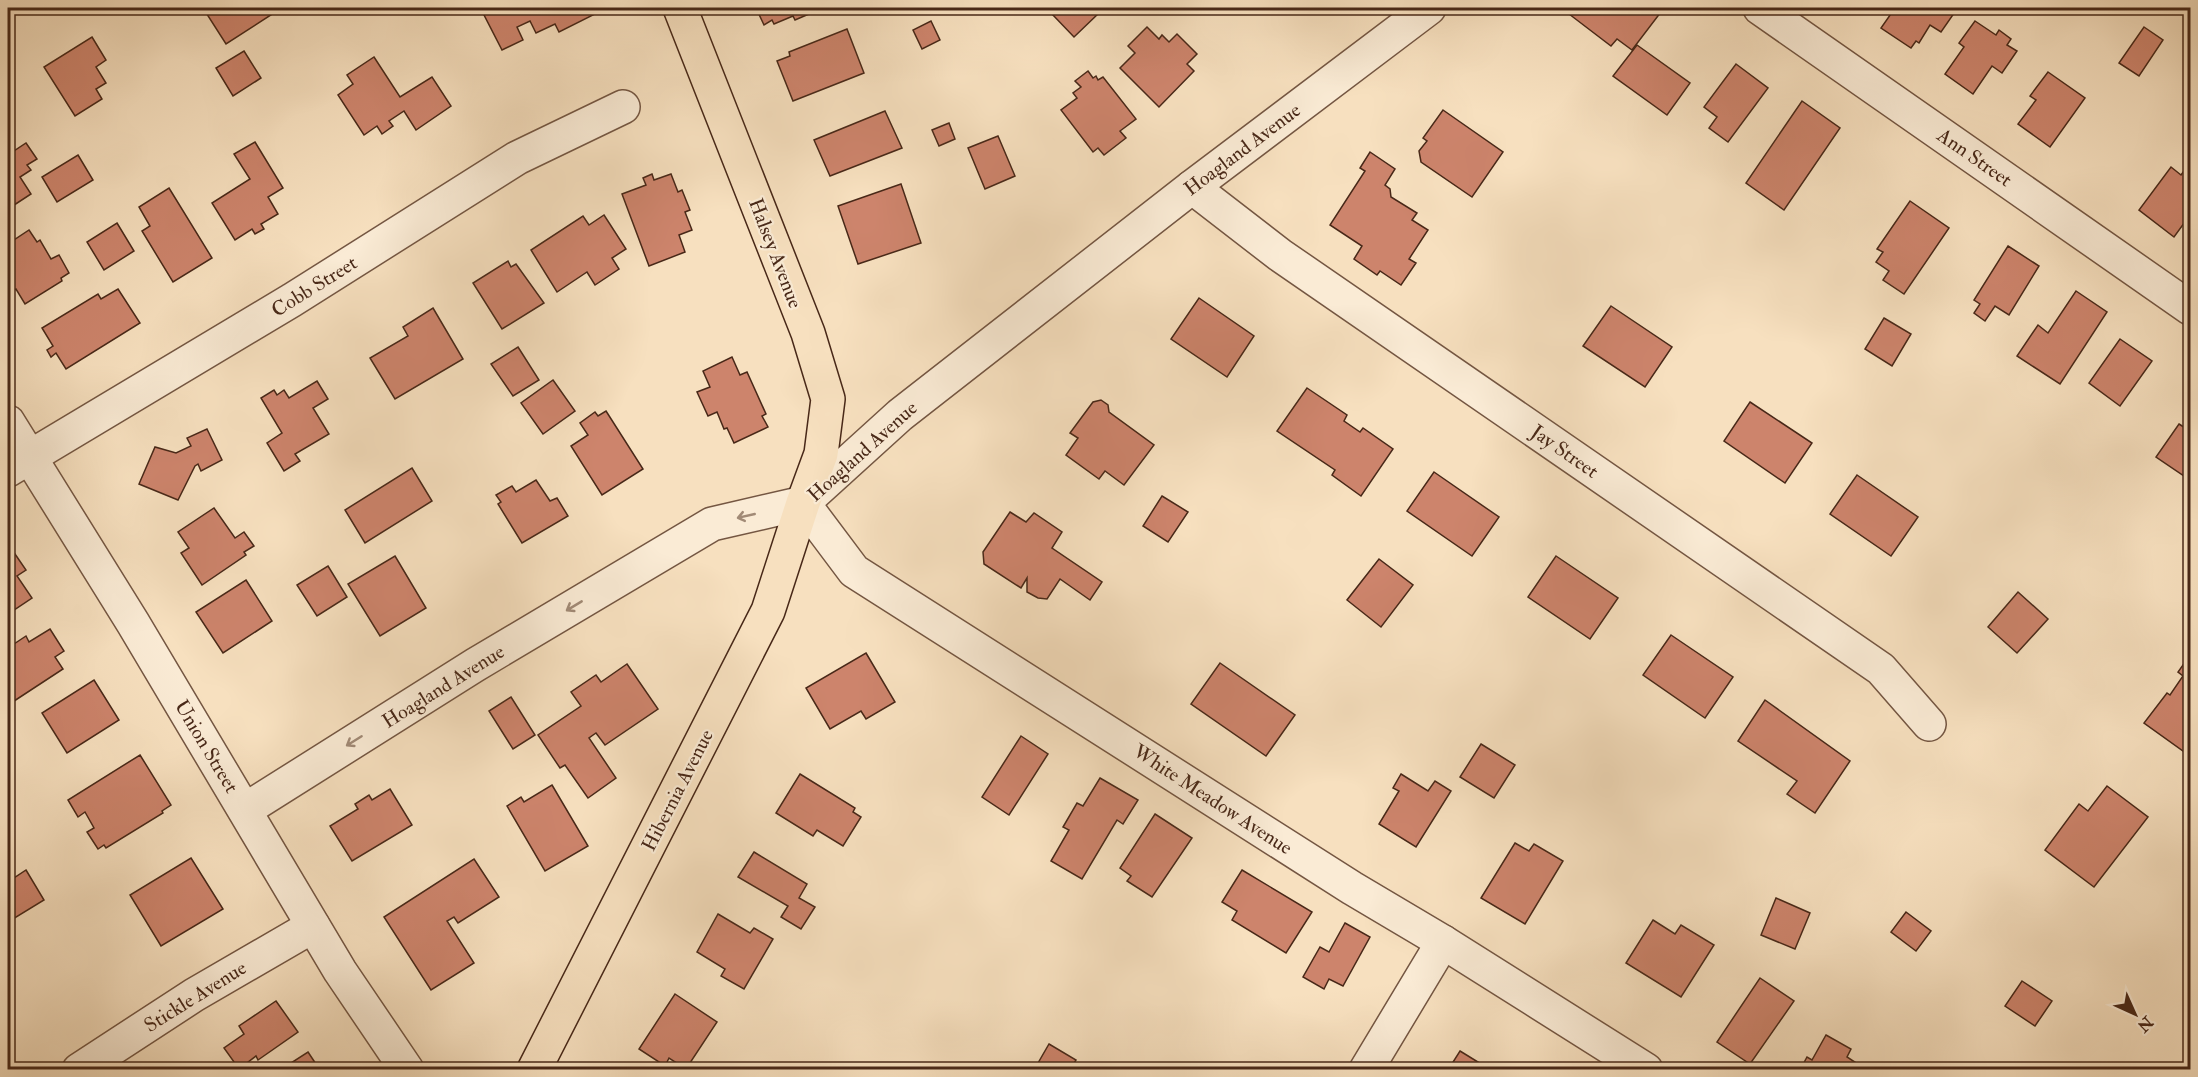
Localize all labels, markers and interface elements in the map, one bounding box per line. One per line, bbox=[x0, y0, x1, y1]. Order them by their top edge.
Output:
street label: Hoagland Avenue bbox=[1179, 97, 1305, 201]
street label: Ann Street bbox=[1932, 122, 2017, 193]
street label: Halsey Avenue bbox=[743, 195, 808, 312]
street label: Cobb Street bbox=[267, 250, 362, 323]
street label: Hoagland Avenue bbox=[802, 395, 922, 507]
street label: Jay Street bbox=[1525, 419, 1604, 484]
one-way arrow bbox=[736, 511, 756, 522]
one-way arrow bbox=[566, 600, 583, 612]
street label: Hoagland Avenue bbox=[378, 639, 509, 734]
street label: Union Street bbox=[169, 695, 244, 798]
street label: Hibernia Avenue bbox=[636, 725, 719, 855]
one-way arrow bbox=[346, 735, 363, 747]
street label: White Meadow Avenue bbox=[1128, 738, 1297, 860]
street label: Stickle Avenue bbox=[139, 955, 251, 1038]
north arrow bbox=[2105, 984, 2165, 1044]
text: N bbox=[2132, 1011, 2158, 1037]

